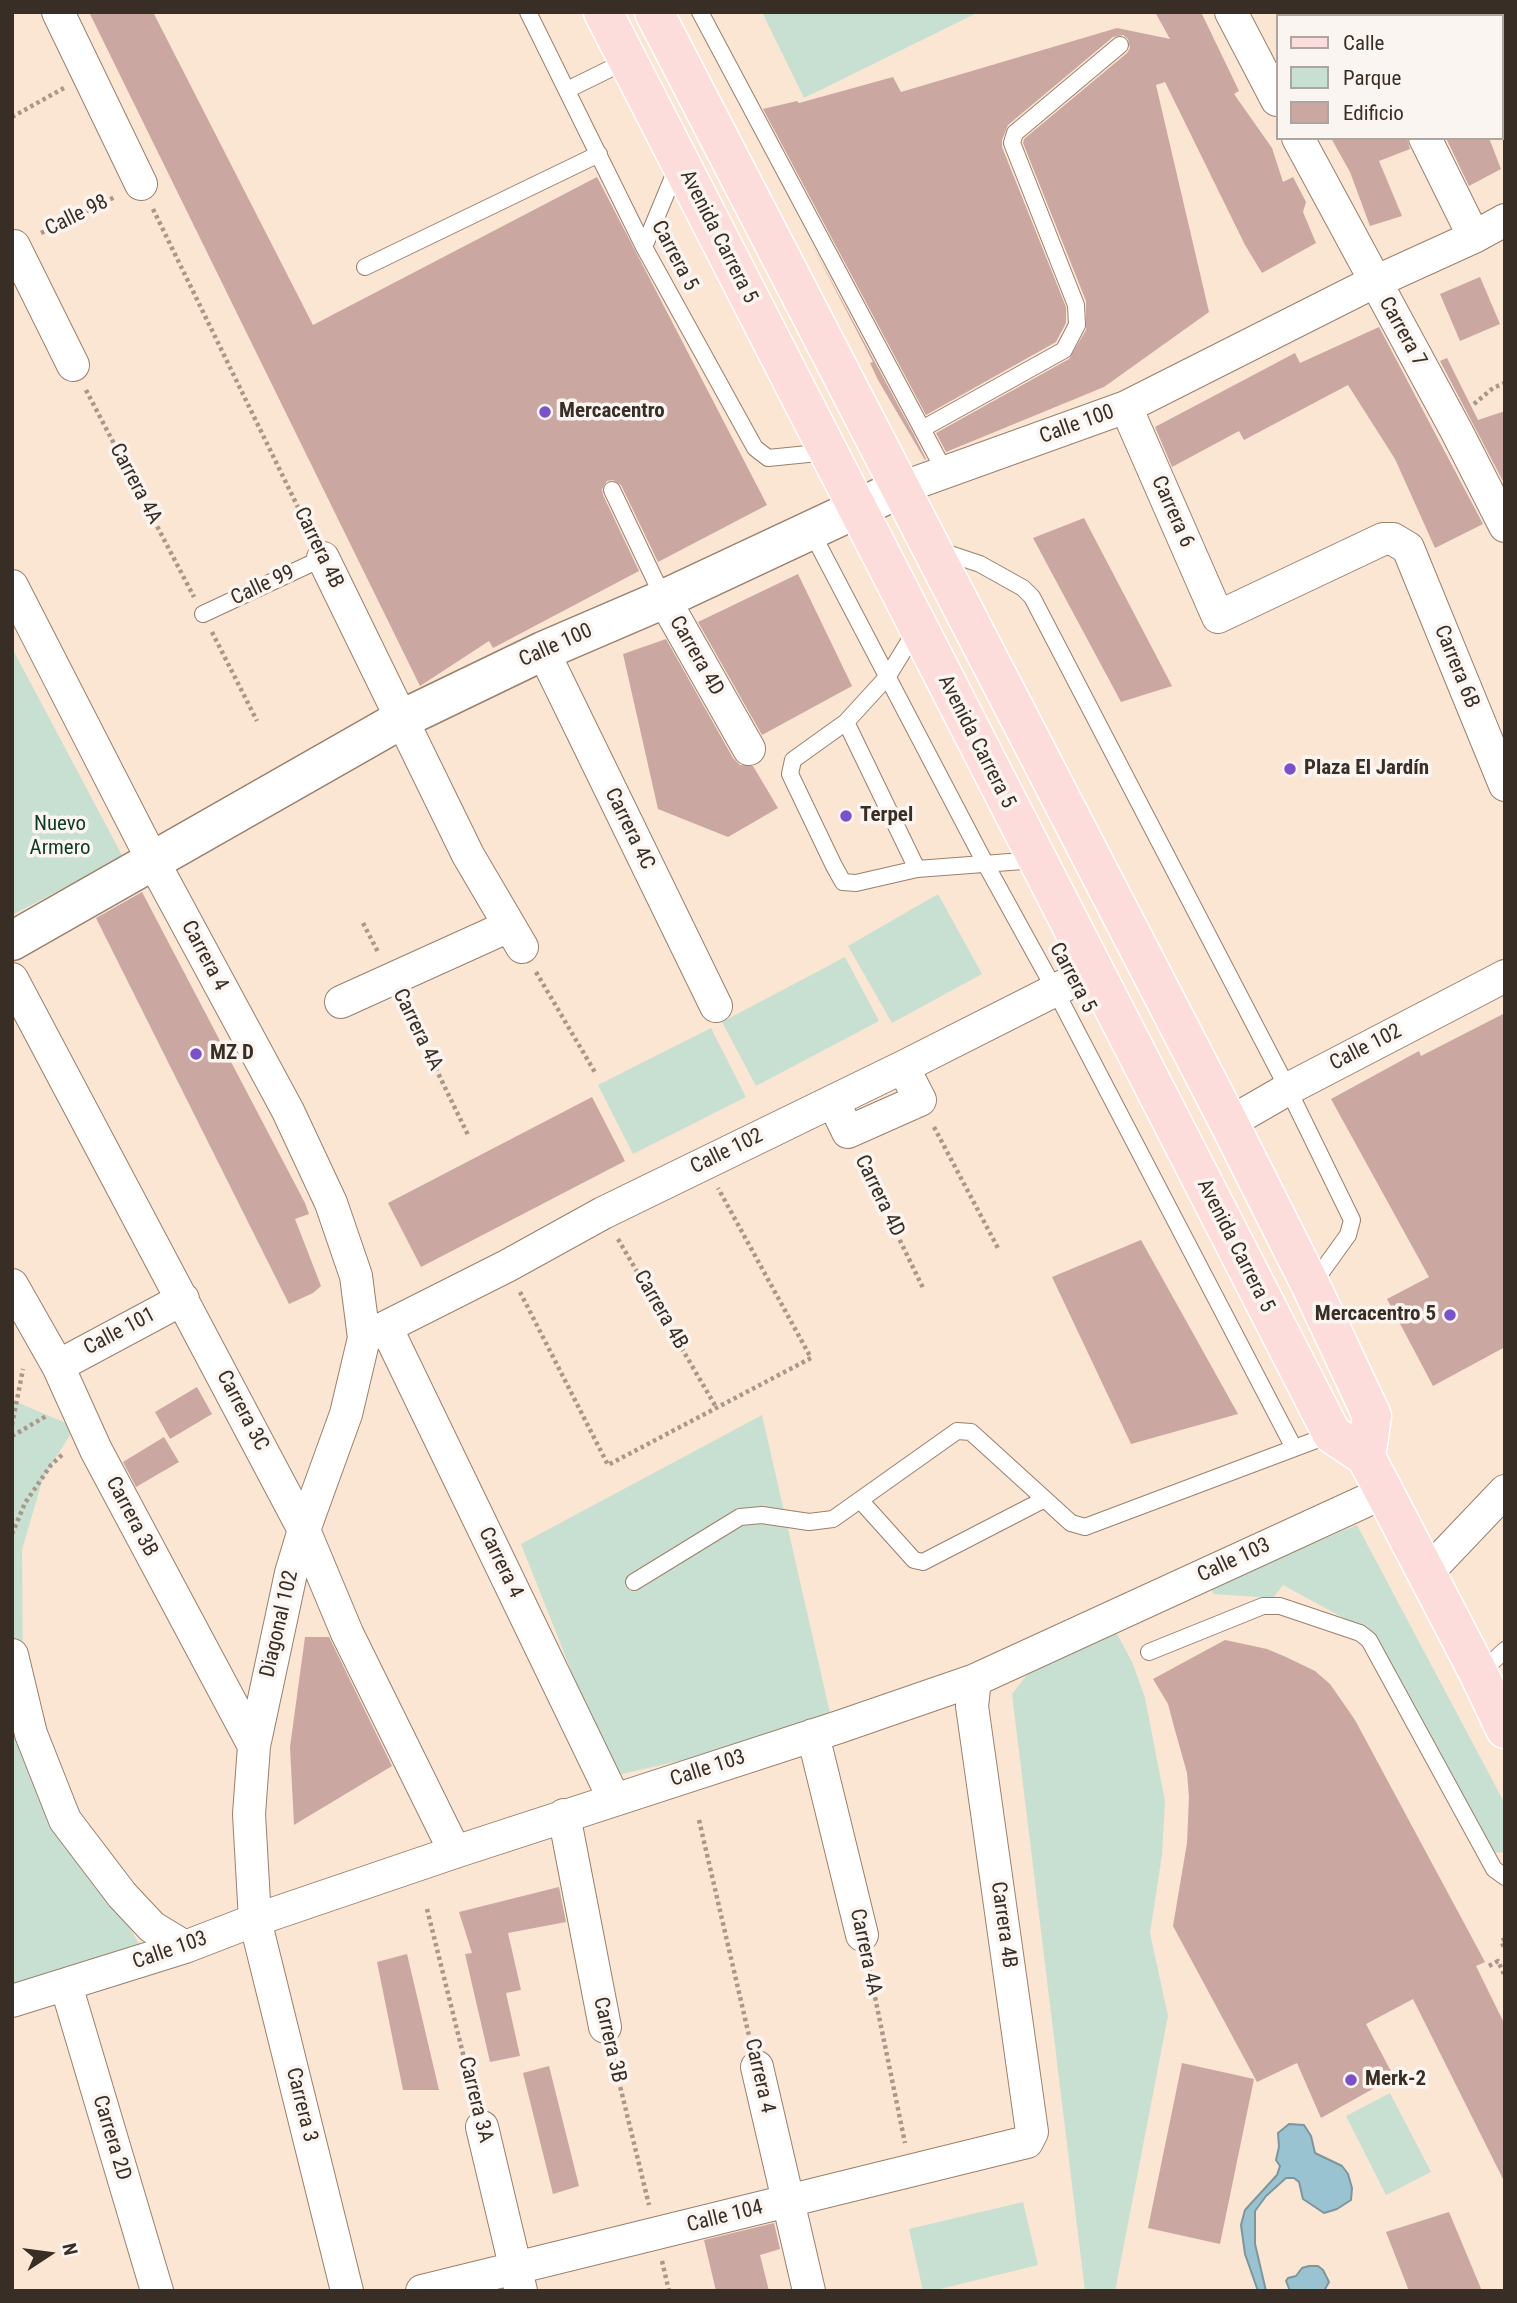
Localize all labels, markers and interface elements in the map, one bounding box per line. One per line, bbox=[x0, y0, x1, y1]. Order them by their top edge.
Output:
legend bbox=[1276, 14, 1503, 140]
text: Calle bbox=[1343, 31, 1384, 55]
text: Parque bbox=[1343, 66, 1401, 90]
text: Edificio bbox=[1343, 101, 1404, 125]
street label: Avenida Carrera 5 bbox=[674, 166, 762, 308]
street label: Calle 98 bbox=[41, 190, 113, 242]
street label: Carrera 5 bbox=[645, 217, 703, 295]
street label: Carrera 7 bbox=[1373, 293, 1431, 371]
place label: Mercacentro bbox=[559, 399, 665, 425]
street label: Calle 100 bbox=[1036, 400, 1118, 450]
marker: Mercacentro bbox=[537, 404, 553, 420]
street label: Carrera 4A bbox=[103, 439, 167, 529]
street label: Carrera 6 bbox=[1145, 472, 1199, 552]
street label: Carrera 4B bbox=[288, 503, 348, 593]
street label: Calle 99 bbox=[227, 560, 299, 612]
street label: Carrera 4D bbox=[663, 612, 729, 700]
street label: Calle 100 bbox=[516, 619, 596, 673]
street label: Carrera 6B bbox=[1428, 622, 1484, 712]
street label: Avenida Carrera 5 bbox=[932, 671, 1020, 813]
place label: Plaza El Jardín bbox=[1304, 756, 1429, 782]
marker: Plaza El Jardín bbox=[1282, 761, 1298, 777]
street label: Carrera 4C bbox=[598, 784, 660, 874]
place label: Terpel bbox=[860, 803, 913, 829]
marker: Terpel bbox=[838, 808, 854, 824]
park label: Nuevo Armero bbox=[30, 812, 90, 862]
street label: Carrera 4 bbox=[175, 917, 233, 995]
street label: Carrera 5 bbox=[1043, 939, 1101, 1017]
street label: Carrera 4A bbox=[386, 985, 448, 1075]
street label: Calle 102 bbox=[1326, 1019, 1406, 1077]
place label: MZ D bbox=[210, 1041, 254, 1067]
marker: MZ D bbox=[188, 1046, 204, 1062]
street label: Calle 102 bbox=[687, 1124, 767, 1180]
street label: Carrera 4D bbox=[848, 1151, 910, 1241]
street label: Avenida Carrera 5 bbox=[1191, 1175, 1279, 1317]
street label: Carrera 4B bbox=[627, 1266, 693, 1354]
place label: Mercacentro 5 bbox=[1315, 1302, 1436, 1328]
street label: Calle 101 bbox=[80, 1303, 160, 1361]
marker: Mercacentro 5 bbox=[1442, 1307, 1458, 1323]
street label: Carrera 3C bbox=[210, 1366, 274, 1456]
street label: Carrera 3B bbox=[99, 1473, 163, 1561]
street label: Carrera 4 bbox=[472, 1523, 528, 1603]
street label: Calle 103 bbox=[1194, 1533, 1274, 1589]
street label: Diagonal 102 bbox=[255, 1568, 305, 1680]
street label: Calle 103 bbox=[667, 1745, 749, 1793]
street label: Carrera 4B bbox=[984, 1880, 1022, 1970]
street label: Carrera 4A bbox=[844, 1906, 886, 1998]
street label: Calle 103 bbox=[129, 1926, 211, 1976]
street label: Carrera 3B bbox=[587, 1995, 631, 2085]
street label: Carrera 4 bbox=[738, 2036, 780, 2116]
street label: Carrera 3A bbox=[452, 2054, 498, 2146]
street label: Carrera 3 bbox=[280, 2065, 322, 2145]
place label: Merk-2 bbox=[1365, 2067, 1426, 2093]
marker: Merk-2 bbox=[1343, 2072, 1359, 2088]
street label: Carrera 2D bbox=[86, 2092, 136, 2184]
street label: Calle 104 bbox=[684, 2195, 766, 2239]
north arrow bbox=[14, 2219, 84, 2289]
text: N bbox=[57, 2241, 82, 2257]

